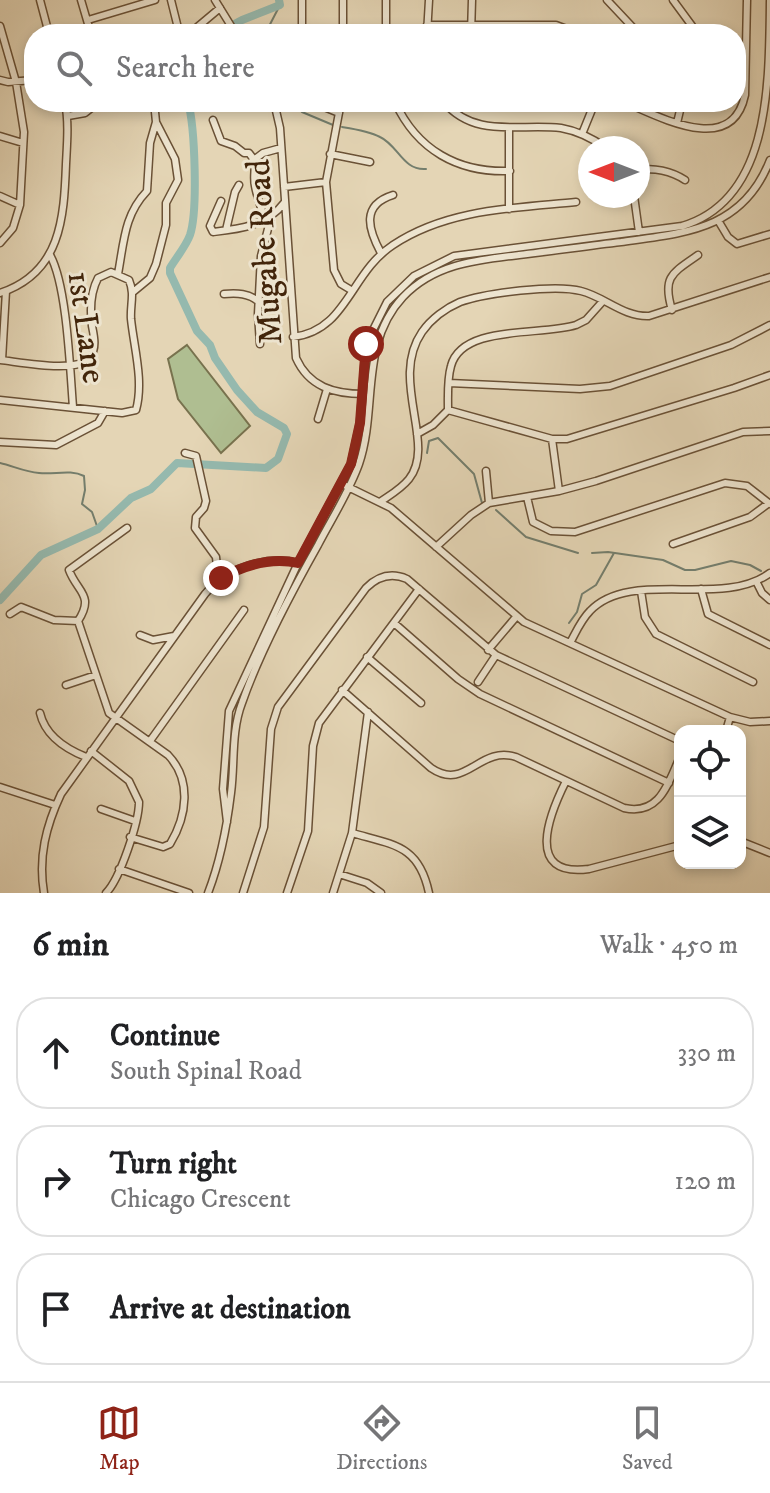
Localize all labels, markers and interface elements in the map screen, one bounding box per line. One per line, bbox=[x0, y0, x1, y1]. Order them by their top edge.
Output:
search box bbox=[24, 24, 746, 112]
icon: search bbox=[52, 46, 96, 90]
text: Search here bbox=[116, 50, 255, 87]
north arrow bbox=[578, 136, 650, 208]
street label: Mugabe Road bbox=[238, 158, 292, 346]
street label: 1st Lane bbox=[57, 269, 115, 386]
route start bbox=[348, 326, 384, 362]
route end bbox=[203, 560, 239, 596]
map controls bbox=[674, 725, 746, 869]
button: locate bbox=[674, 725, 746, 797]
button: layers bbox=[674, 797, 746, 869]
text: 6 min bbox=[32, 924, 109, 966]
text: Walk · 450 m bbox=[600, 929, 738, 962]
text: Continue bbox=[110, 1018, 220, 1055]
icon: ahead bbox=[34, 1031, 78, 1075]
text: 330 m bbox=[678, 1037, 736, 1070]
text: South Spinal Road bbox=[110, 1055, 302, 1088]
text: Turn right bbox=[110, 1146, 237, 1183]
icon: right bbox=[34, 1159, 78, 1203]
text: 120 m bbox=[675, 1165, 736, 1198]
text: Chicago Crescent bbox=[110, 1183, 291, 1216]
icon: arrive bbox=[34, 1287, 78, 1331]
text: Arrive at destination bbox=[110, 1291, 351, 1328]
tab: Map bbox=[97, 1401, 141, 1476]
tab: Directions bbox=[336, 1401, 427, 1476]
tab: Saved bbox=[622, 1401, 673, 1476]

